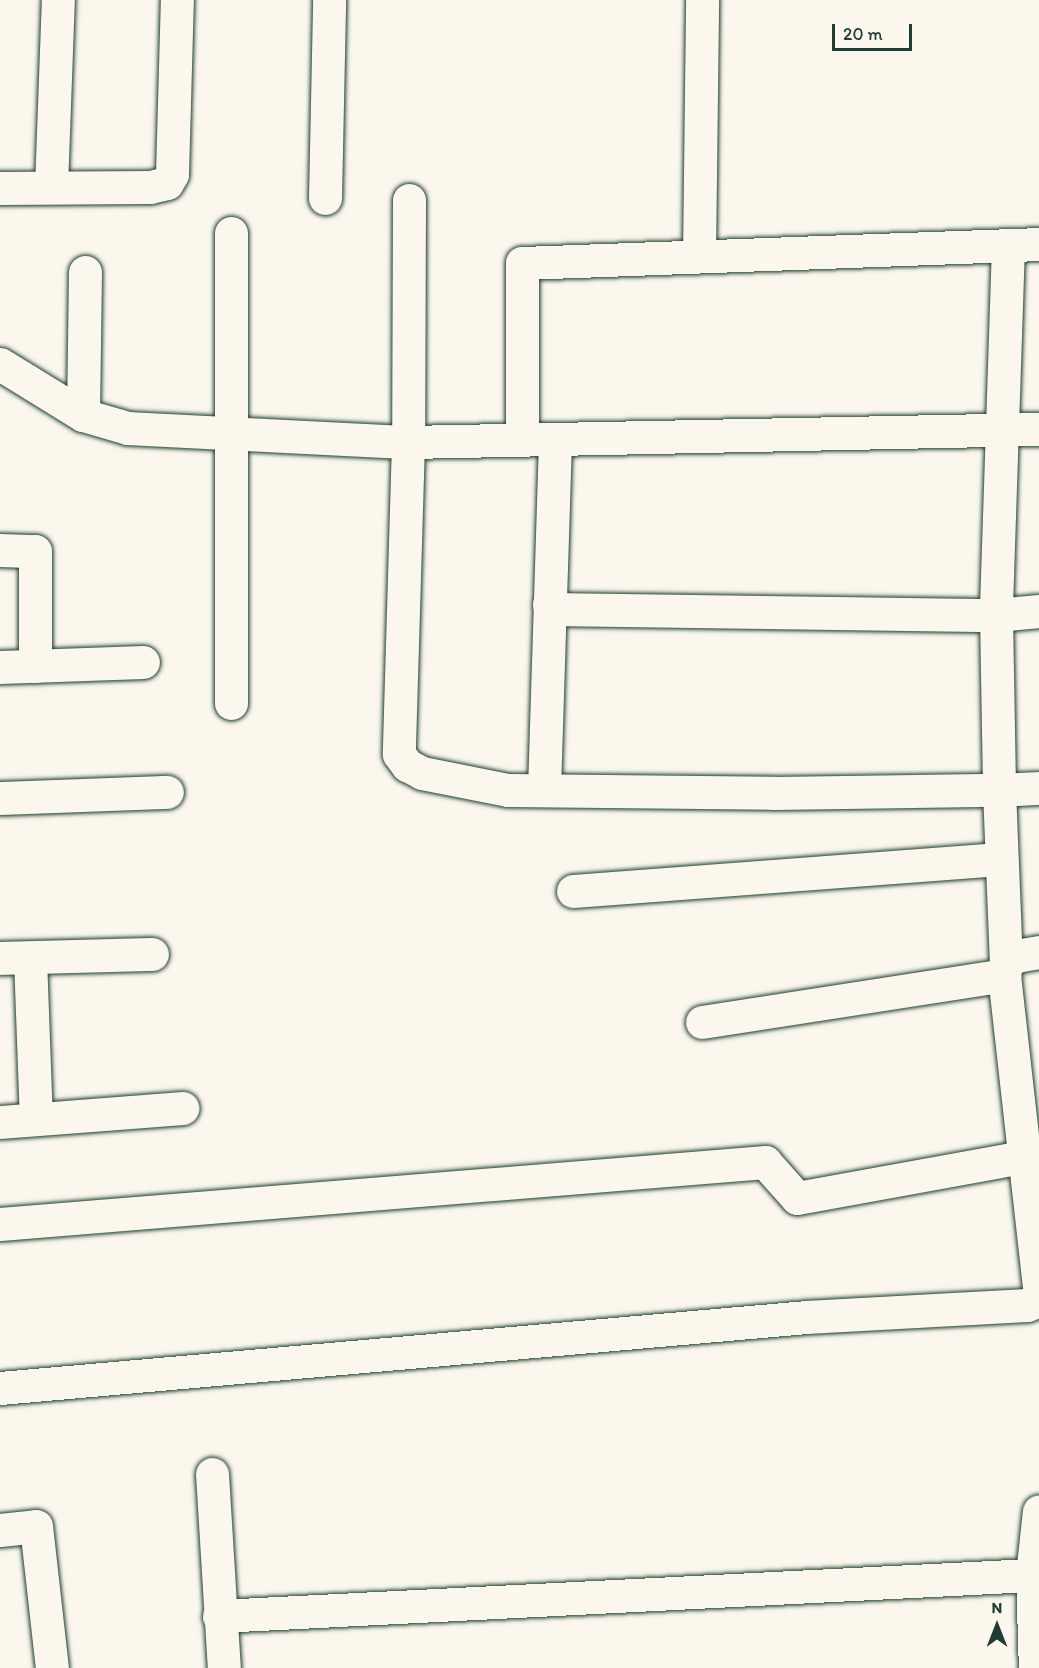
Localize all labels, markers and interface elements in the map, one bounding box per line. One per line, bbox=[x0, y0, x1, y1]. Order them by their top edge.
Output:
scale bar bbox=[835, 12, 914, 50]
text: 20 m bbox=[843, 23, 883, 45]
north arrow bbox=[967, 1596, 1027, 1656]
text: N bbox=[992, 1598, 1002, 1617]

